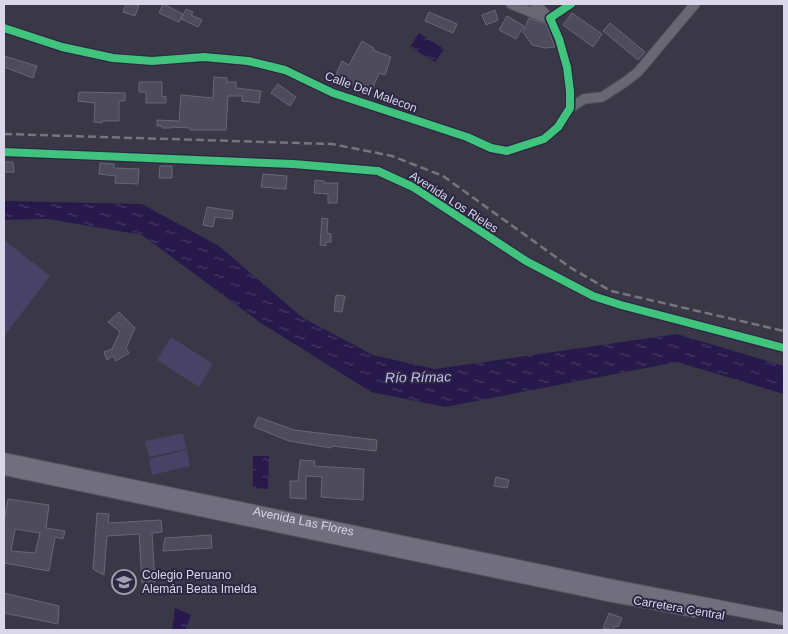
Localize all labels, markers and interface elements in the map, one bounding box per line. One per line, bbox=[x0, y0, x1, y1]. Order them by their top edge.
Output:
street label: Calle Del Malecon bbox=[323, 69, 419, 115]
street label: Avenida Los Rieles bbox=[407, 168, 501, 236]
water label: Río Rímac bbox=[385, 368, 451, 386]
street label: Avenida Las Flores bbox=[252, 504, 355, 539]
place label: Colegio Peruano Alemán Beata Imelda bbox=[142, 568, 257, 596]
school or university icon: Colegio Peruano Alemán Beata Imelda bbox=[111, 569, 137, 595]
street label: Carretera Central bbox=[632, 593, 726, 623]

